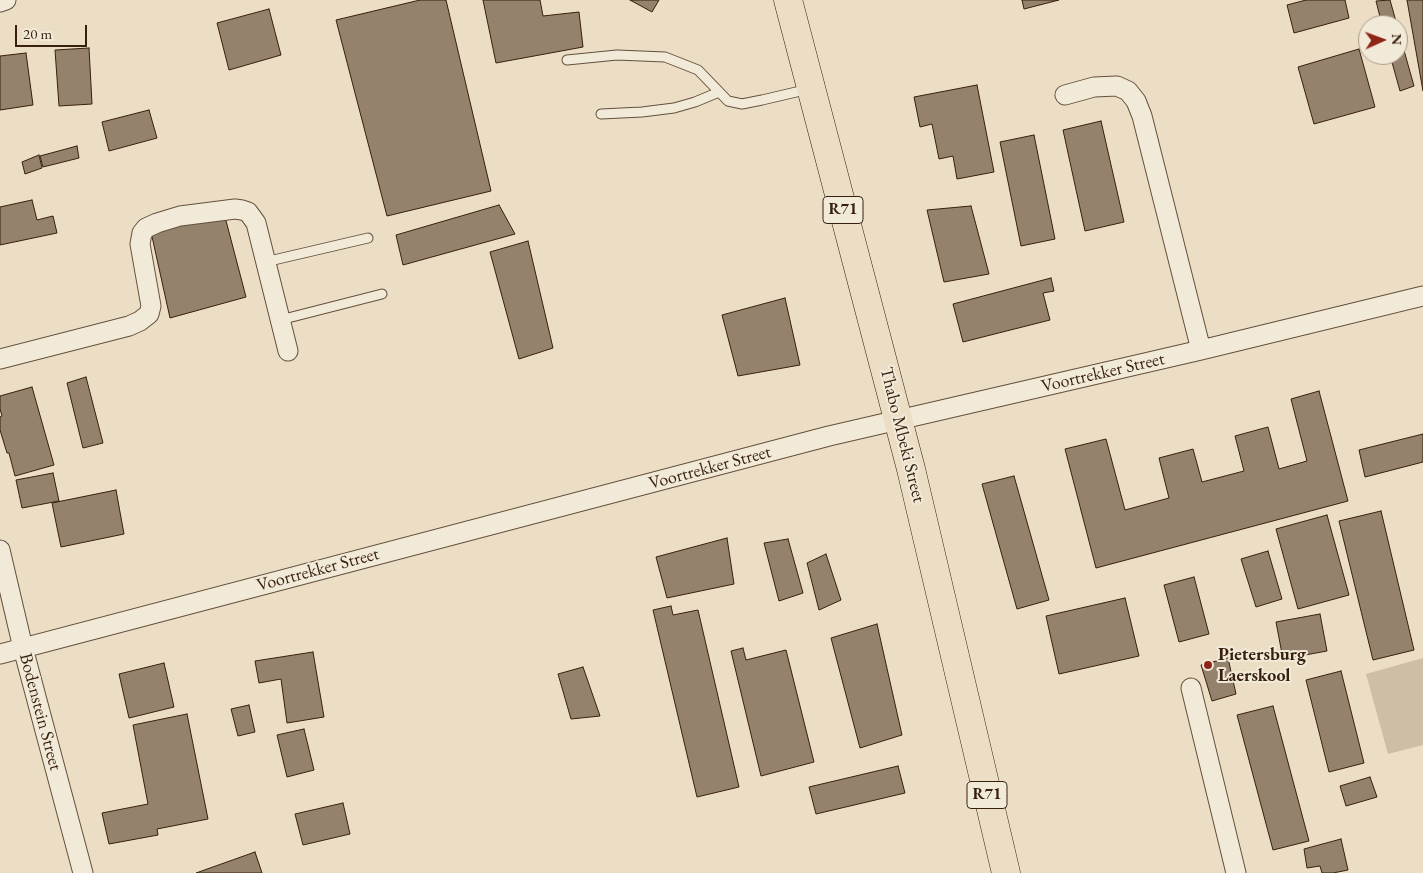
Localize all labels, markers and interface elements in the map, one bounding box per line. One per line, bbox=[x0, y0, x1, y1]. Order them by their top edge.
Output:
scale bar bbox=[18, 15, 90, 47]
north arrow bbox=[1358, 15, 1408, 65]
text: 20 m bbox=[23, 24, 52, 43]
text: N bbox=[1388, 34, 1406, 45]
road number: R71 bbox=[823, 196, 863, 224]
street label: Voortrekker Street bbox=[1039, 348, 1167, 398]
street label: Thabo Mbeki Street bbox=[875, 365, 929, 505]
street label: Voortrekker Street bbox=[646, 441, 774, 495]
street label: Voortrekker Street bbox=[254, 543, 382, 597]
place label: Pietersburg Laerskool bbox=[1218, 644, 1306, 686]
street label: Bodenstein Street bbox=[14, 651, 66, 773]
marker: Pietersburg Laerskool bbox=[1202, 659, 1214, 671]
road number: R71 bbox=[967, 782, 1007, 808]

